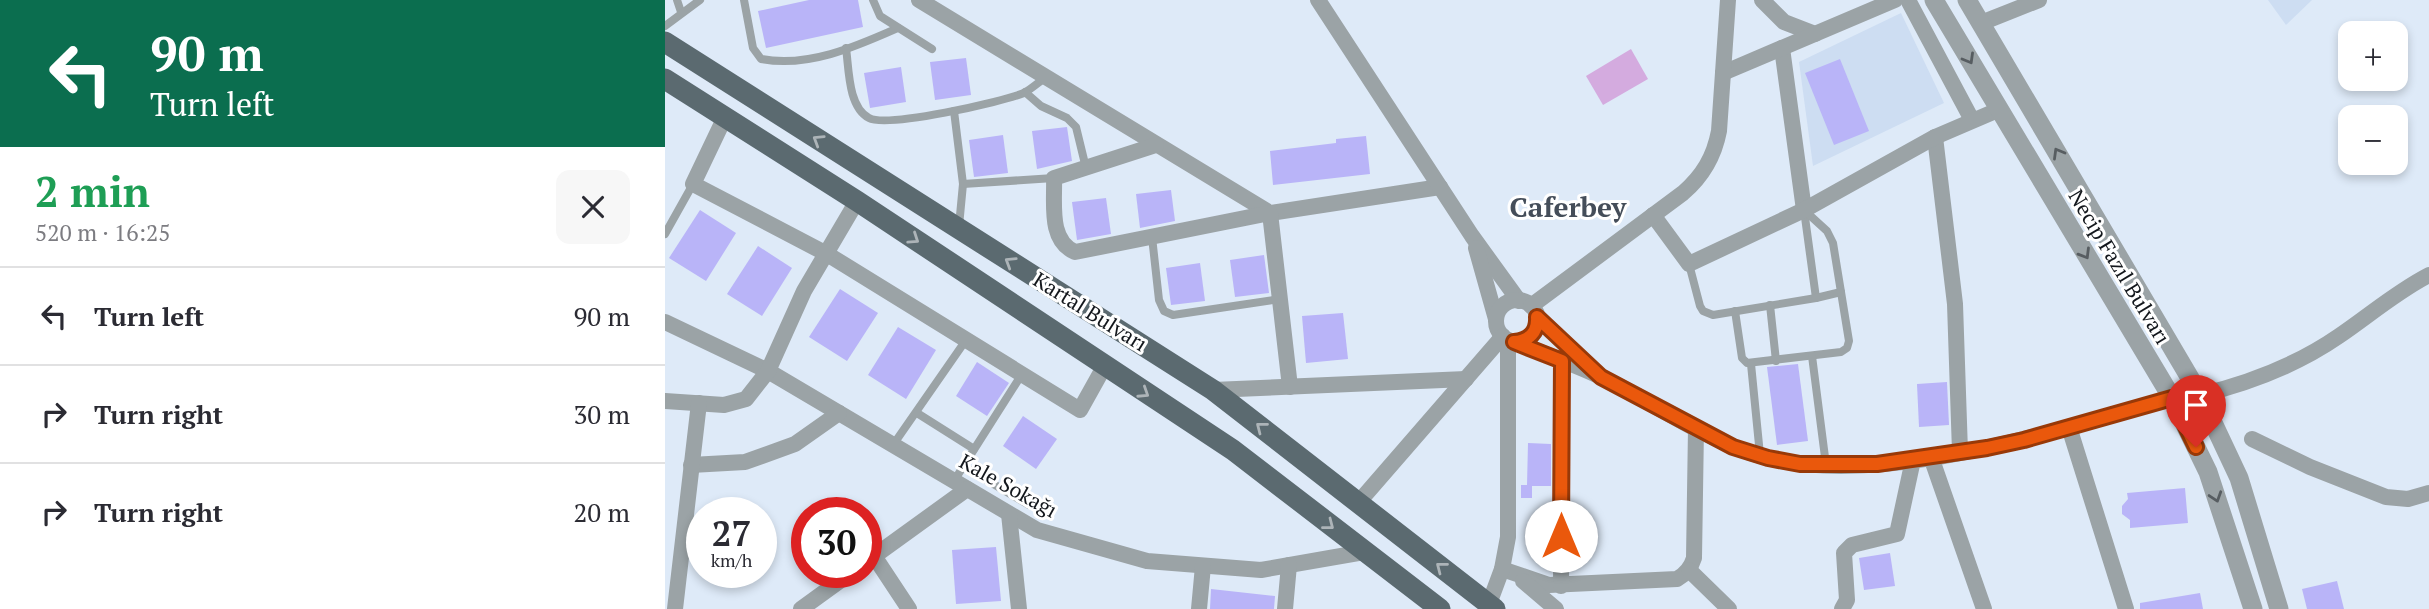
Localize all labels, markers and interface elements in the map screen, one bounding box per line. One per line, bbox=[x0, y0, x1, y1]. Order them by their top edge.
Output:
text: 90 m bbox=[150, 20, 264, 85]
map controls bbox=[2338, 21, 2408, 175]
button: + bbox=[2338, 21, 2408, 91]
icon: left bbox=[35, 28, 126, 119]
one-way arrow bbox=[1961, 51, 1974, 64]
text: Turn left bbox=[150, 83, 274, 125]
button: − bbox=[2338, 105, 2408, 175]
one-way arrow bbox=[813, 135, 826, 148]
one-way arrow bbox=[2053, 148, 2066, 161]
text: 2 min bbox=[35, 163, 150, 219]
button: close bbox=[556, 170, 630, 244]
street label: Necip Fazıl Bulvarı bbox=[2063, 184, 2177, 349]
district label: Caferbey bbox=[1510, 188, 1628, 225]
text: 520 m · 16:25 bbox=[35, 217, 170, 248]
one-way arrow bbox=[906, 231, 919, 243]
one-way arrow bbox=[2077, 247, 2090, 260]
one-way arrow bbox=[1005, 257, 1018, 270]
street label: Kartal Bulvarı bbox=[1028, 265, 1153, 357]
icon: left bbox=[35, 297, 73, 335]
text: Turn left bbox=[94, 299, 204, 333]
text: 90 m bbox=[574, 299, 630, 333]
pin bbox=[2166, 375, 2226, 447]
one-way arrow bbox=[1136, 384, 1149, 397]
icon: arrive bbox=[2177, 386, 2215, 424]
icon: right bbox=[35, 395, 73, 433]
text: Turn right bbox=[94, 397, 223, 431]
text: 30 m bbox=[574, 397, 630, 431]
one-way arrow bbox=[1256, 423, 1269, 436]
street label: Kale Sokağı bbox=[955, 447, 1062, 524]
one-way arrow bbox=[2208, 490, 2222, 503]
icon: right bbox=[35, 493, 73, 531]
text: Turn right bbox=[94, 495, 223, 529]
text: 20 m bbox=[574, 495, 630, 529]
speed limit sign: 30 bbox=[791, 497, 882, 588]
position arrow bbox=[1524, 499, 1598, 573]
text: 27 bbox=[712, 510, 751, 556]
one-way arrow bbox=[1321, 516, 1334, 529]
text: km/h bbox=[711, 548, 752, 572]
one-way arrow bbox=[1436, 563, 1448, 576]

